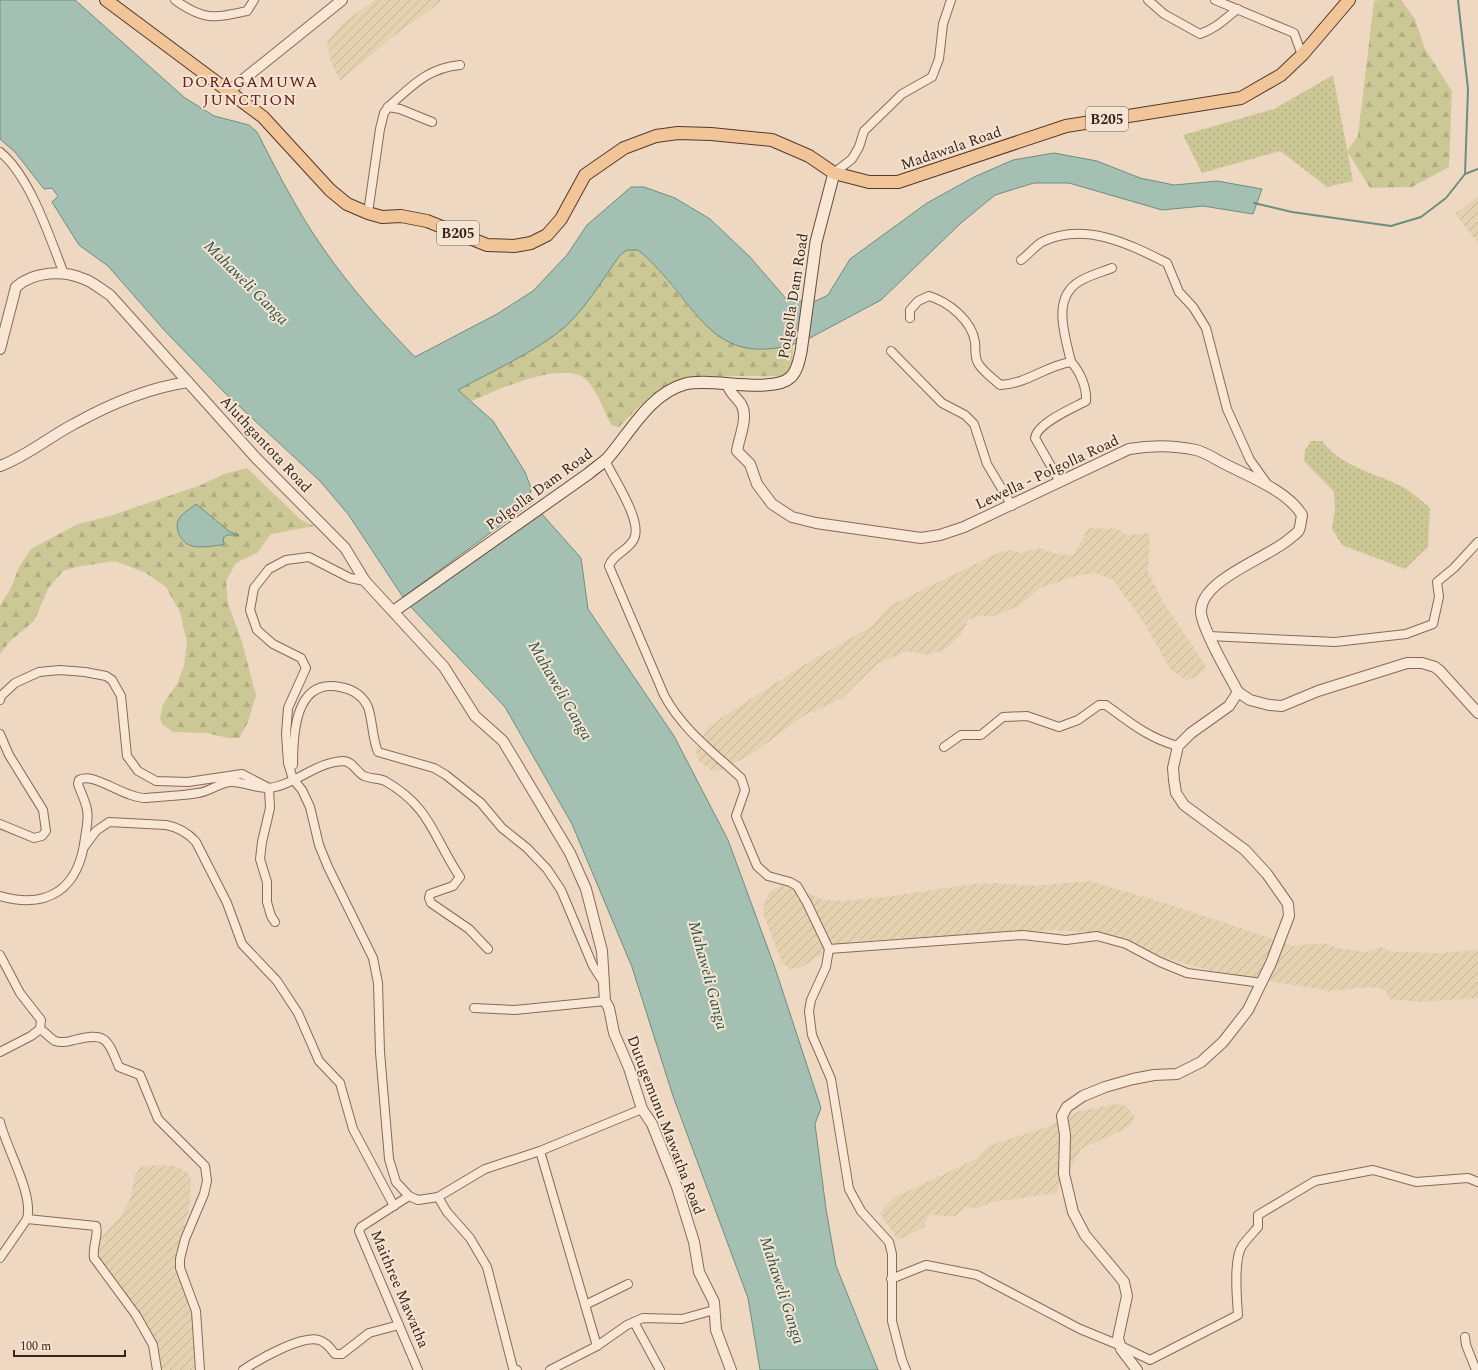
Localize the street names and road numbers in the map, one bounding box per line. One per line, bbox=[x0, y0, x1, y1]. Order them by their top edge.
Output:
road number: B205 bbox=[1086, 107, 1128, 131]
street label: Madawala Road bbox=[898, 120, 1005, 176]
road number: B205 bbox=[437, 221, 479, 245]
street label: Polgolla Dam Road bbox=[772, 231, 815, 361]
street label: Aluthgantota Road bbox=[214, 391, 317, 498]
street label: Lewella - Polgolla Road bbox=[972, 429, 1123, 516]
street label: Polgolla Dam Road bbox=[481, 443, 598, 536]
street label: Dutugemunu Mawatha Road bbox=[621, 1032, 710, 1218]
street label: Maithree Mawatha bbox=[364, 1227, 435, 1352]

